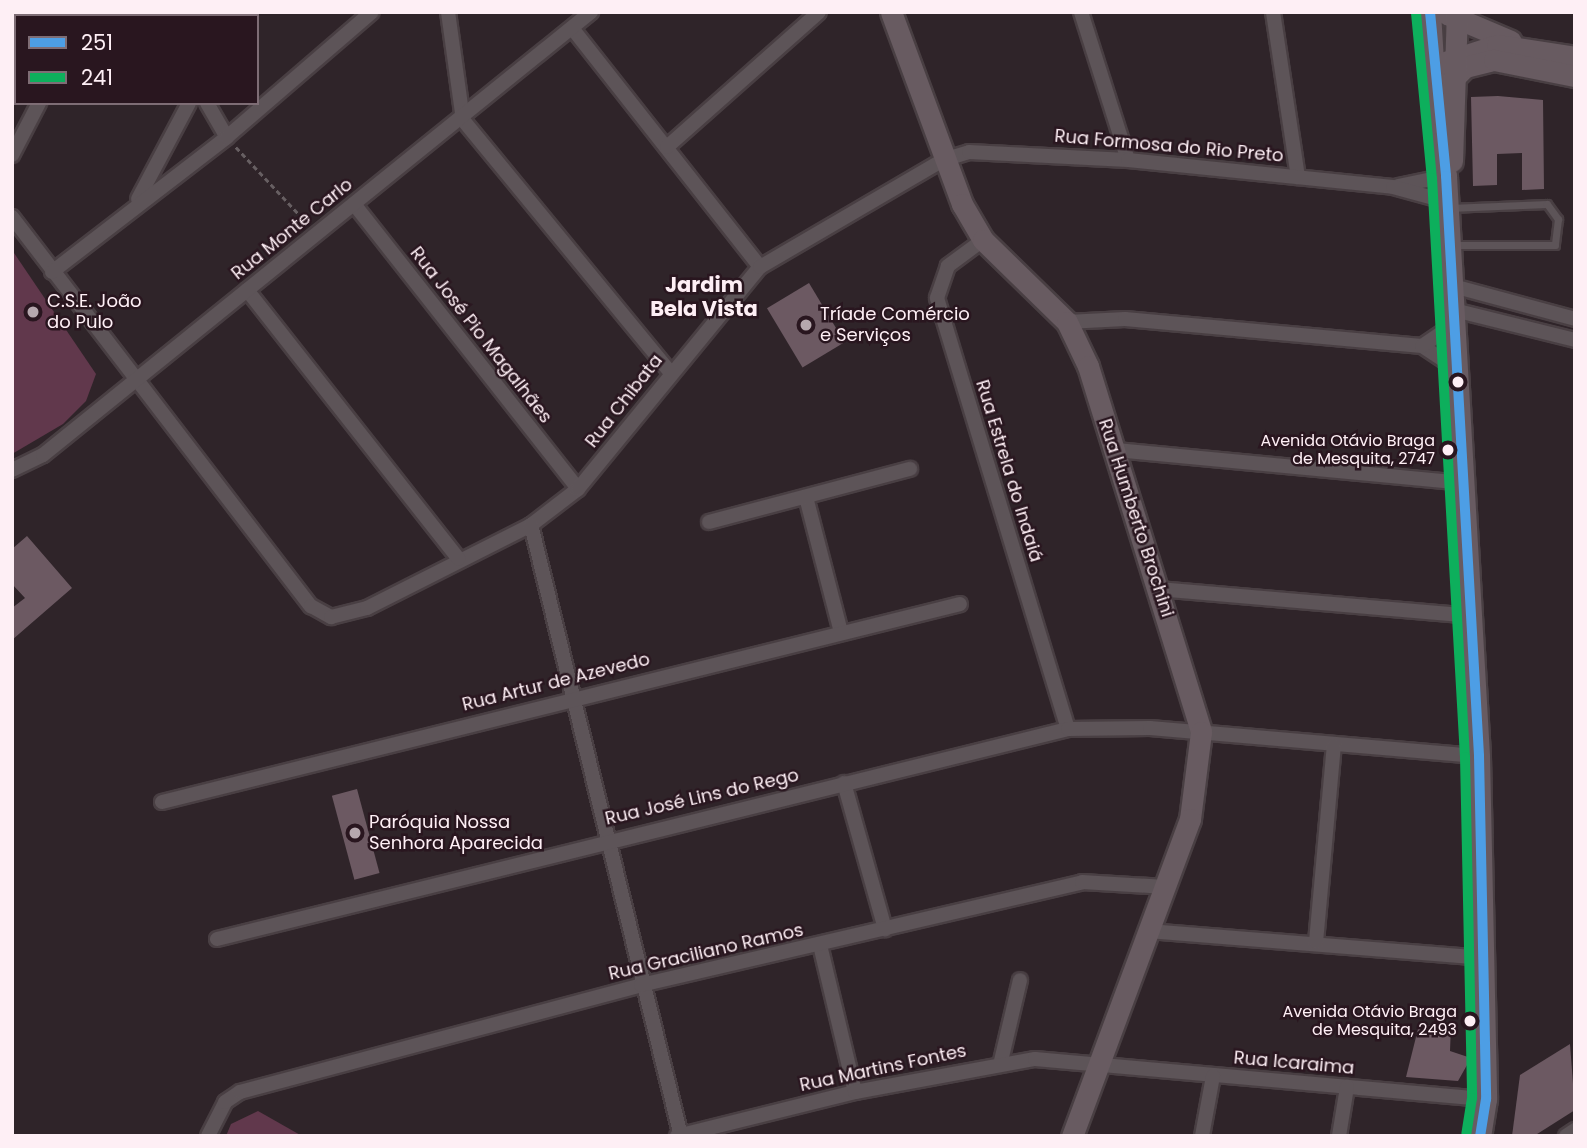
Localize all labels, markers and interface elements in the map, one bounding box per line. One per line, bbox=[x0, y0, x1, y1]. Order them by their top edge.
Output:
legend bbox=[14, 14, 259, 105]
text: 251 bbox=[81, 28, 113, 57]
text: 241 bbox=[81, 63, 113, 92]
street label: Rua Formosa do Rio Preto bbox=[1054, 125, 1284, 167]
street label: Rua Monte Carlo bbox=[227, 174, 357, 284]
street label: Rua José Pio Magalhães bbox=[405, 243, 557, 427]
district label: Jardim Bela Vista bbox=[650, 272, 758, 322]
place label: C.S.E. João do Pulo bbox=[47, 291, 142, 334]
marker: C.S.E. João do Pulo bbox=[25, 304, 41, 320]
place label: Tríade Comércio e Serviços bbox=[820, 304, 970, 346]
marker: Tríade Comércio e Serviços bbox=[798, 317, 814, 333]
street label: Rua Chibata bbox=[581, 350, 667, 452]
unlabelled marker bbox=[1451, 375, 1465, 389]
street label: Rua Estrela do Indaiá bbox=[971, 377, 1047, 565]
street label: Rua Humberto Brochini bbox=[1094, 416, 1178, 620]
place label: Avenida Otávio Braga de Mesquita, 2747 bbox=[1260, 431, 1435, 469]
marker: Avenida Otávio Braga de Mesquita, 2747 bbox=[1441, 443, 1455, 457]
street label: Rua Artur de Azevedo bbox=[460, 648, 652, 716]
street label: Rua José Lins do Rego bbox=[603, 764, 801, 830]
place label: Paróquia Nossa Senhora Aparecida bbox=[369, 812, 543, 854]
marker: Paróquia Nossa Senhora Aparecida bbox=[347, 825, 363, 841]
street label: Rua Graciliano Ramos bbox=[607, 919, 805, 985]
place label: Avenida Otávio Braga de Mesquita, 2493 bbox=[1282, 1002, 1457, 1040]
marker: Avenida Otávio Braga de Mesquita, 2493 bbox=[1463, 1014, 1477, 1028]
street label: Rua Martins Fontes bbox=[798, 1040, 968, 1096]
street label: Rua Icaraima bbox=[1233, 1047, 1355, 1079]

